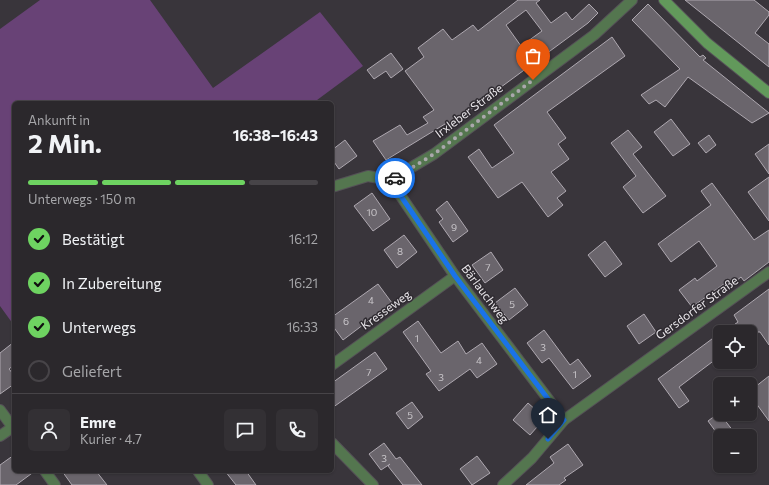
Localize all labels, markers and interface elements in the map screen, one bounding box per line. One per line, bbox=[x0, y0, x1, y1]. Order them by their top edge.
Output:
pin bbox=[516, 39, 550, 80]
icon: bag bbox=[522, 45, 544, 67]
street label: Irxleber Straße bbox=[432, 80, 505, 140]
text: Ankunft in bbox=[28, 112, 90, 128]
text: 16:38–16:43 bbox=[233, 126, 318, 144]
text: 2 Min. bbox=[28, 127, 102, 158]
courier bbox=[375, 158, 415, 198]
icon: car bbox=[384, 167, 406, 189]
text: Unterwegs · 150 m bbox=[28, 191, 136, 207]
house number: 10 bbox=[367, 206, 377, 218]
house number: 9 bbox=[451, 221, 457, 233]
icon: check bbox=[28, 228, 50, 250]
text: Bestätigt bbox=[62, 230, 125, 248]
text: 16:12 bbox=[289, 231, 318, 247]
house number: 8 bbox=[397, 245, 403, 257]
street label: Bärlauchweg bbox=[459, 261, 513, 326]
house number: 7 bbox=[485, 261, 491, 273]
icon: check bbox=[28, 272, 50, 294]
street label: Gersdorfer Straße bbox=[653, 273, 740, 342]
text: In Zubereitung bbox=[62, 274, 162, 292]
text: 16:21 bbox=[289, 275, 318, 291]
street label: Kresseweg bbox=[358, 286, 413, 332]
house number: 4 bbox=[368, 294, 374, 306]
house number: 5 bbox=[509, 298, 515, 310]
house number: 6 bbox=[343, 315, 349, 327]
icon: check bbox=[28, 316, 50, 338]
text: Unterwegs bbox=[62, 318, 136, 336]
text: 16:33 bbox=[287, 319, 318, 335]
map controls bbox=[713, 325, 757, 473]
button: locate bbox=[713, 325, 757, 369]
house number: 1 bbox=[415, 332, 419, 344]
house number: 3 bbox=[540, 341, 546, 353]
house number: 4 bbox=[476, 354, 482, 366]
text: Geliefert bbox=[62, 362, 122, 380]
house number: 7 bbox=[366, 366, 372, 378]
house number: 1 bbox=[573, 368, 577, 380]
house number: 3 bbox=[438, 371, 444, 383]
button: + bbox=[713, 377, 757, 421]
pin bbox=[531, 398, 565, 439]
icon: home bbox=[537, 404, 559, 426]
button: person bbox=[28, 409, 70, 451]
button: chat bbox=[224, 409, 266, 451]
button: phone bbox=[276, 409, 318, 451]
house number: 5 bbox=[407, 409, 413, 421]
text: Emre bbox=[80, 413, 116, 431]
button: − bbox=[713, 429, 757, 473]
text: Kurier · 4.7 bbox=[80, 431, 142, 447]
house number: 3 bbox=[381, 452, 387, 464]

